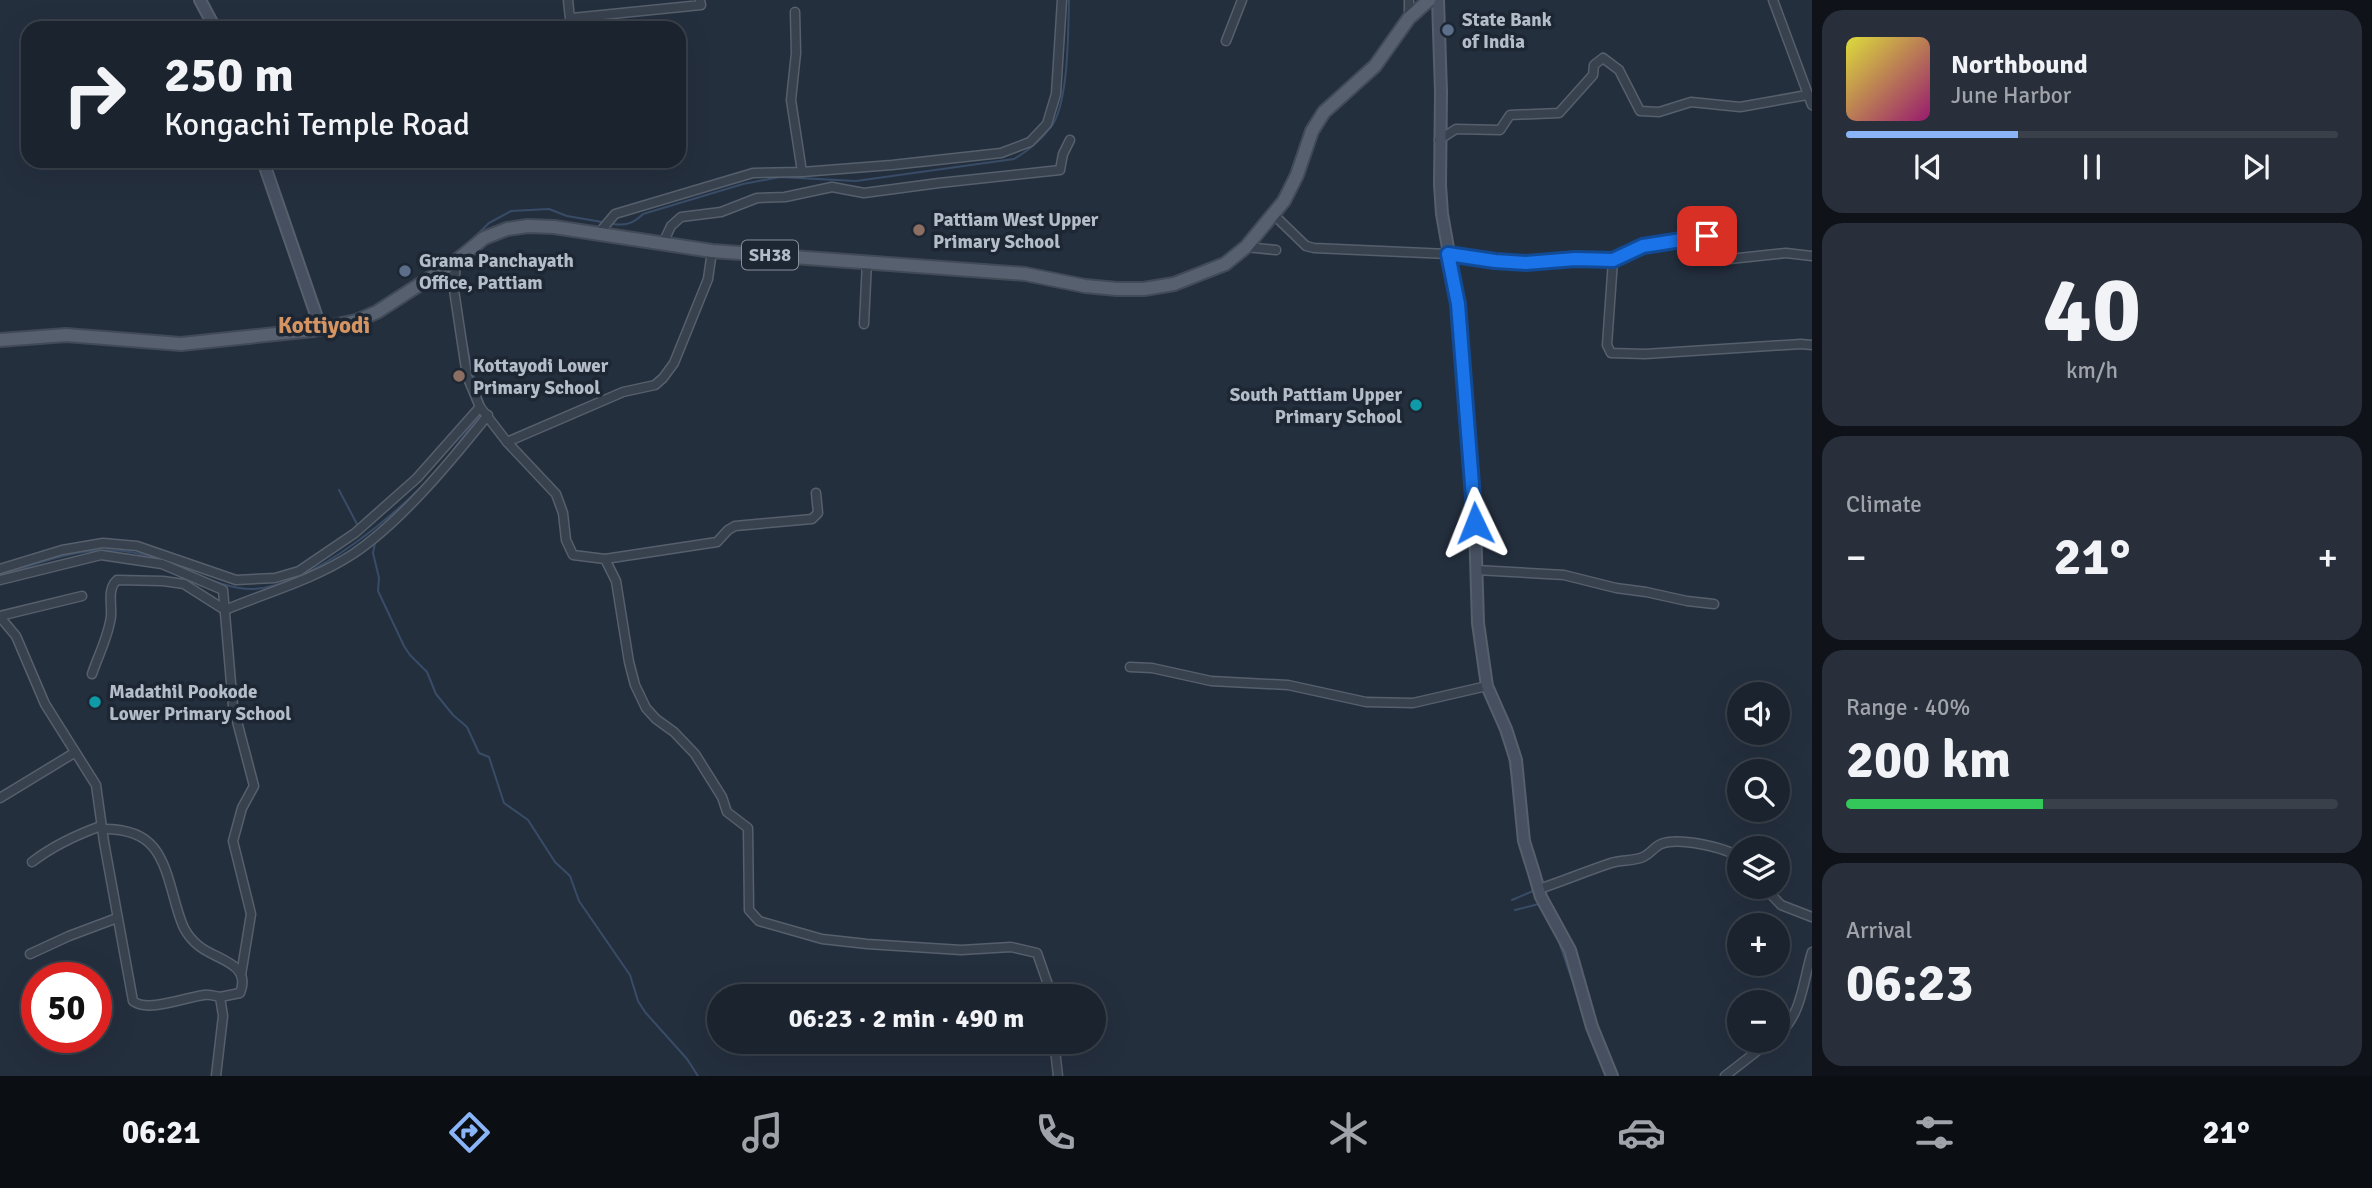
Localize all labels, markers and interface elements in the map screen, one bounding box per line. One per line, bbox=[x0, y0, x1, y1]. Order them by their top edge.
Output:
place label: State Bank of India bbox=[1462, 8, 1552, 54]
marker: State Bank of India bbox=[1440, 22, 1456, 38]
text: 250 m bbox=[164, 45, 294, 105]
icon: right bbox=[49, 49, 140, 140]
text: Northbound bbox=[1951, 49, 2088, 81]
text: June Harbor bbox=[1951, 81, 2071, 110]
text: Kongachi Temple Road bbox=[164, 105, 470, 144]
icon: previous bbox=[1909, 148, 1947, 186]
icon: pause bbox=[2073, 148, 2111, 186]
icon: next bbox=[2237, 148, 2275, 186]
pin bbox=[1677, 206, 1737, 266]
place label: Pattiam West Upper Primary School bbox=[933, 208, 1099, 254]
icon: arrive bbox=[1688, 217, 1726, 255]
marker: Pattiam West Upper Primary School bbox=[911, 222, 927, 238]
road number: SH38 bbox=[742, 241, 798, 270]
place label: Grama Panchayath Office, Pattiam bbox=[419, 249, 574, 295]
text: 40 bbox=[2043, 254, 2141, 367]
marker: Grama Panchayath Office, Pattiam bbox=[397, 263, 413, 279]
district label: Kottiyodi bbox=[278, 311, 370, 340]
place label: Kottayodi Lower Primary School bbox=[473, 354, 609, 400]
text: km/h bbox=[2066, 356, 2118, 385]
marker: Kottayodi Lower Primary School bbox=[451, 368, 467, 384]
place label: South Pattiam Upper Primary School bbox=[1230, 383, 1402, 429]
marker: South Pattiam Upper Primary School bbox=[1408, 397, 1424, 413]
position arrow bbox=[1438, 486, 1512, 560]
text: Climate bbox=[1846, 490, 1922, 519]
text: 21° bbox=[2054, 525, 2130, 589]
text: − bbox=[1846, 534, 1867, 581]
text: + bbox=[2317, 534, 2338, 581]
place label: Madathil Pookode Lower Primary School bbox=[109, 680, 291, 726]
map controls bbox=[1727, 682, 1790, 1053]
button: sound bbox=[1727, 682, 1790, 745]
text: Range · 40% bbox=[1846, 693, 1970, 722]
marker: Madathil Pookode Lower Primary School bbox=[87, 694, 103, 710]
text: 200 km bbox=[1846, 728, 2011, 792]
button: search bbox=[1727, 759, 1790, 822]
button: layers bbox=[1727, 836, 1790, 899]
button: + bbox=[1727, 913, 1790, 976]
text: Arrival bbox=[1846, 916, 1912, 945]
text: 06:23 bbox=[1846, 951, 1974, 1015]
speed limit sign: 50 bbox=[21, 962, 112, 1053]
button: − bbox=[1727, 990, 1790, 1053]
text: 06:23 · 2 min · 490 m bbox=[789, 1003, 1024, 1035]
icon: directions bbox=[445, 1108, 494, 1157]
icon: music bbox=[738, 1108, 787, 1157]
icon: phone bbox=[1031, 1108, 1080, 1157]
icon: climate bbox=[1324, 1108, 1373, 1157]
icon: car bbox=[1617, 1108, 1666, 1157]
icon: filters bbox=[1910, 1108, 1959, 1157]
text: 06:21 bbox=[122, 1113, 201, 1152]
text: 21° bbox=[2203, 1113, 2250, 1152]

